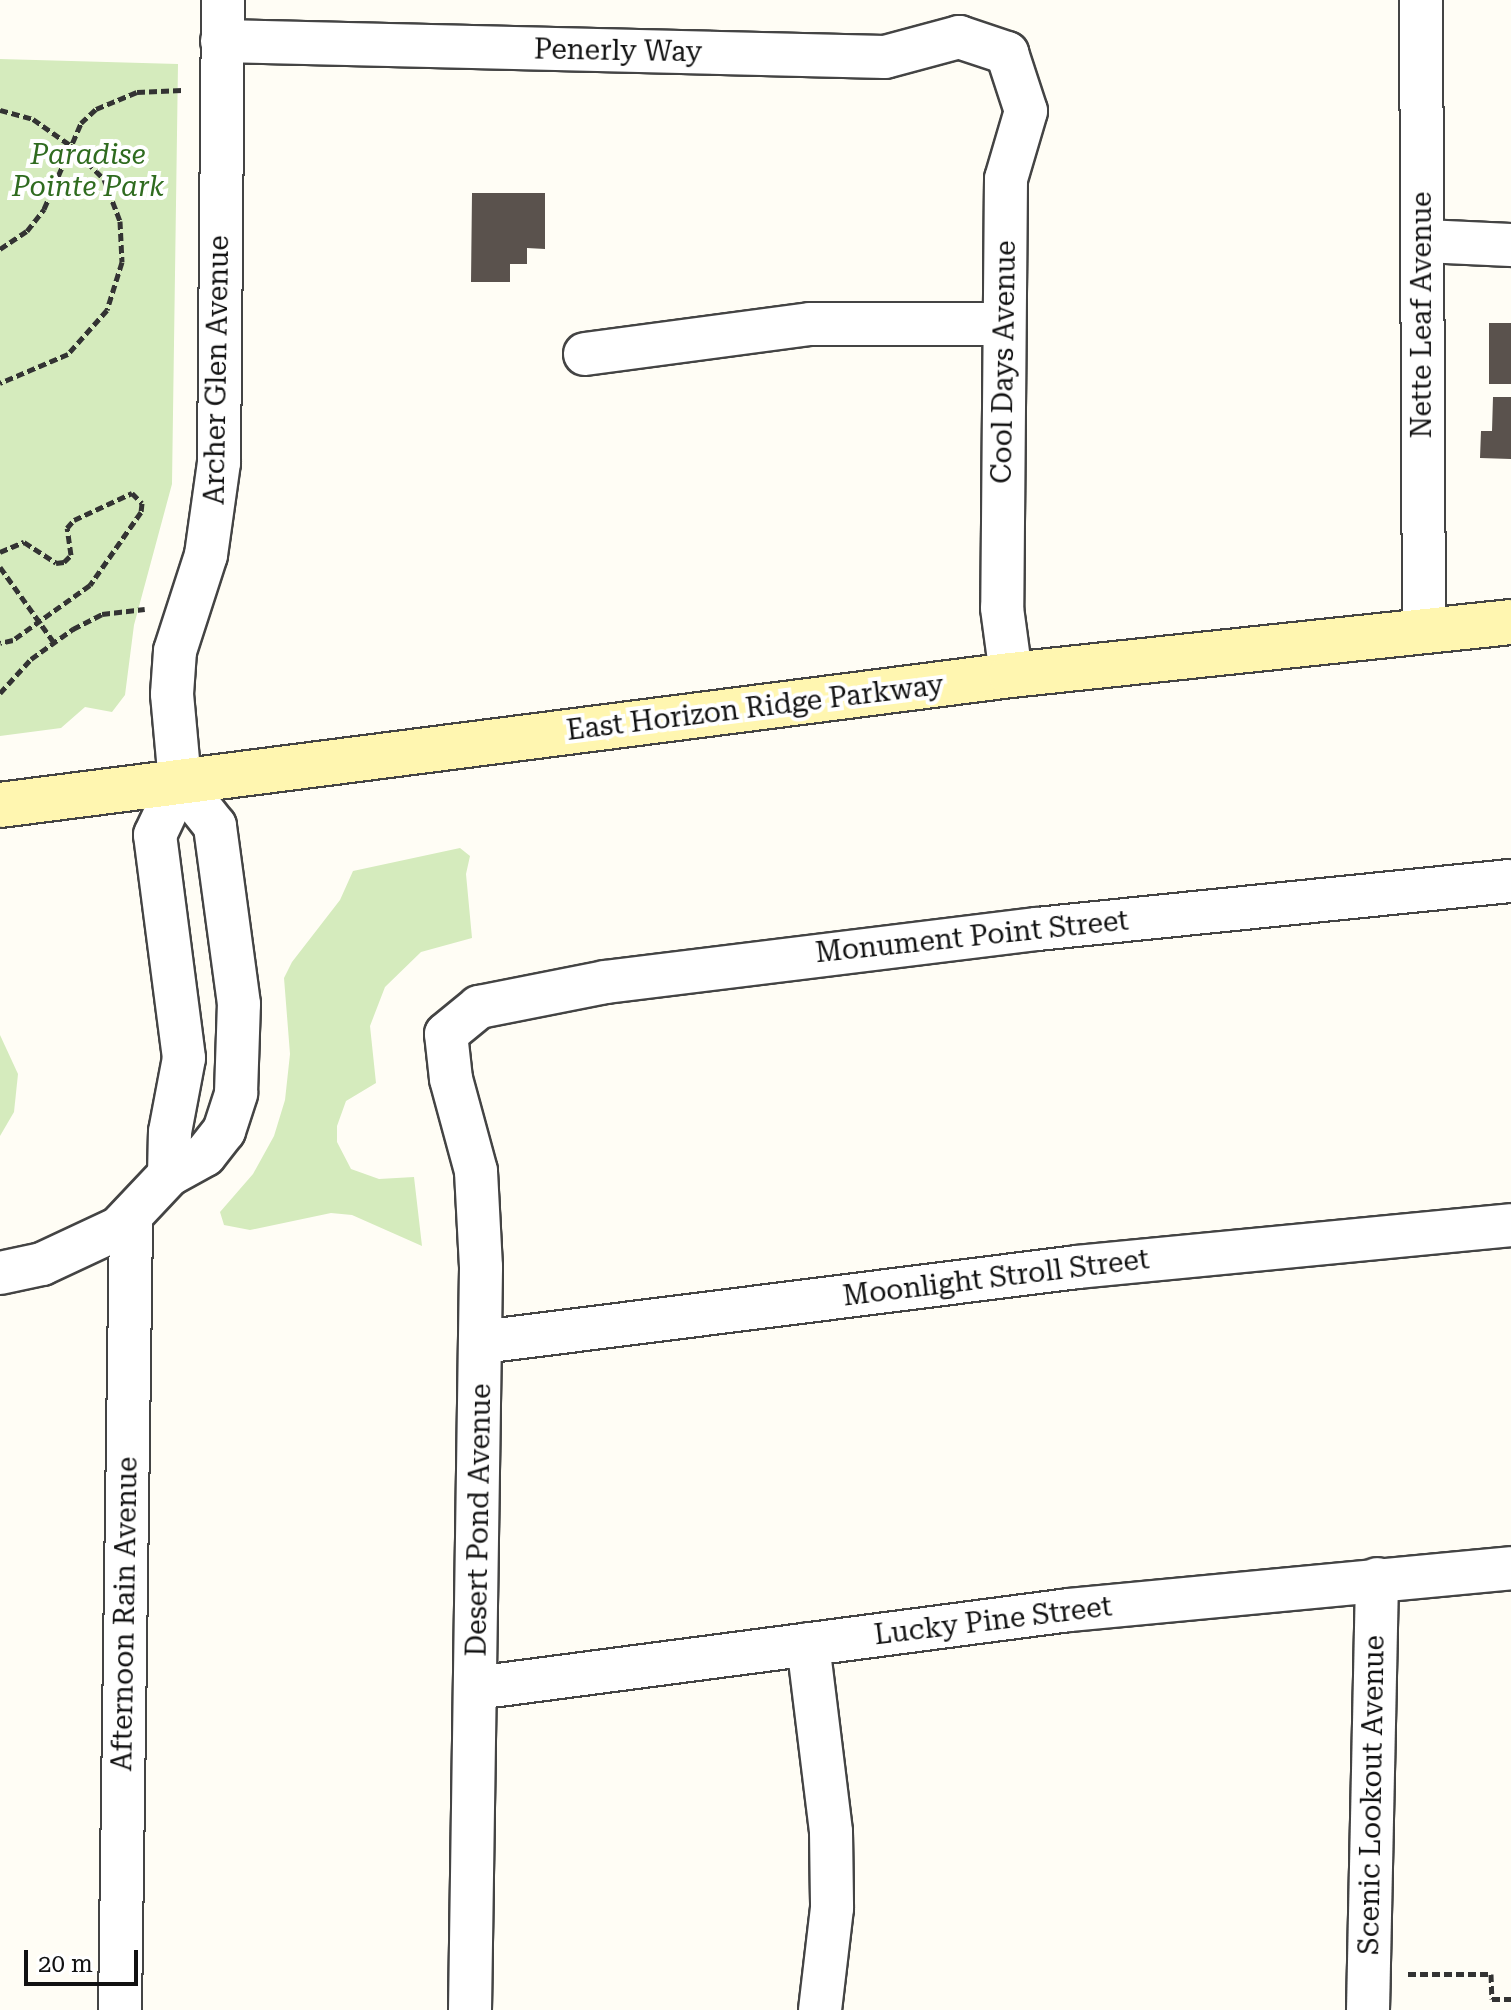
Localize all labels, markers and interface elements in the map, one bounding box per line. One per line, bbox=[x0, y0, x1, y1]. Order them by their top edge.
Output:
street label: Penerly Way bbox=[534, 33, 702, 69]
park label: Paradise Pointe Park bbox=[12, 138, 164, 204]
street label: Nette Leaf Avenue bbox=[1405, 192, 1439, 438]
street label: Archer Glen Avenue bbox=[198, 235, 236, 505]
street label: Cool Days Avenue bbox=[985, 240, 1023, 484]
street label: East Horizon Ridge Parkway bbox=[565, 668, 945, 748]
street label: Monument Point Street bbox=[814, 904, 1130, 970]
street label: Moonlight Stroll Street bbox=[841, 1243, 1151, 1313]
street label: Desert Pond Avenue bbox=[460, 1383, 498, 1657]
street label: Afternoon Rain Avenue bbox=[105, 1456, 145, 1772]
street label: Lucky Pine Street bbox=[872, 1590, 1114, 1652]
street label: Scenic Lookout Avenue bbox=[1352, 1635, 1392, 1955]
scale bar bbox=[28, 1934, 142, 1984]
text: 20 m bbox=[38, 1950, 93, 1978]

